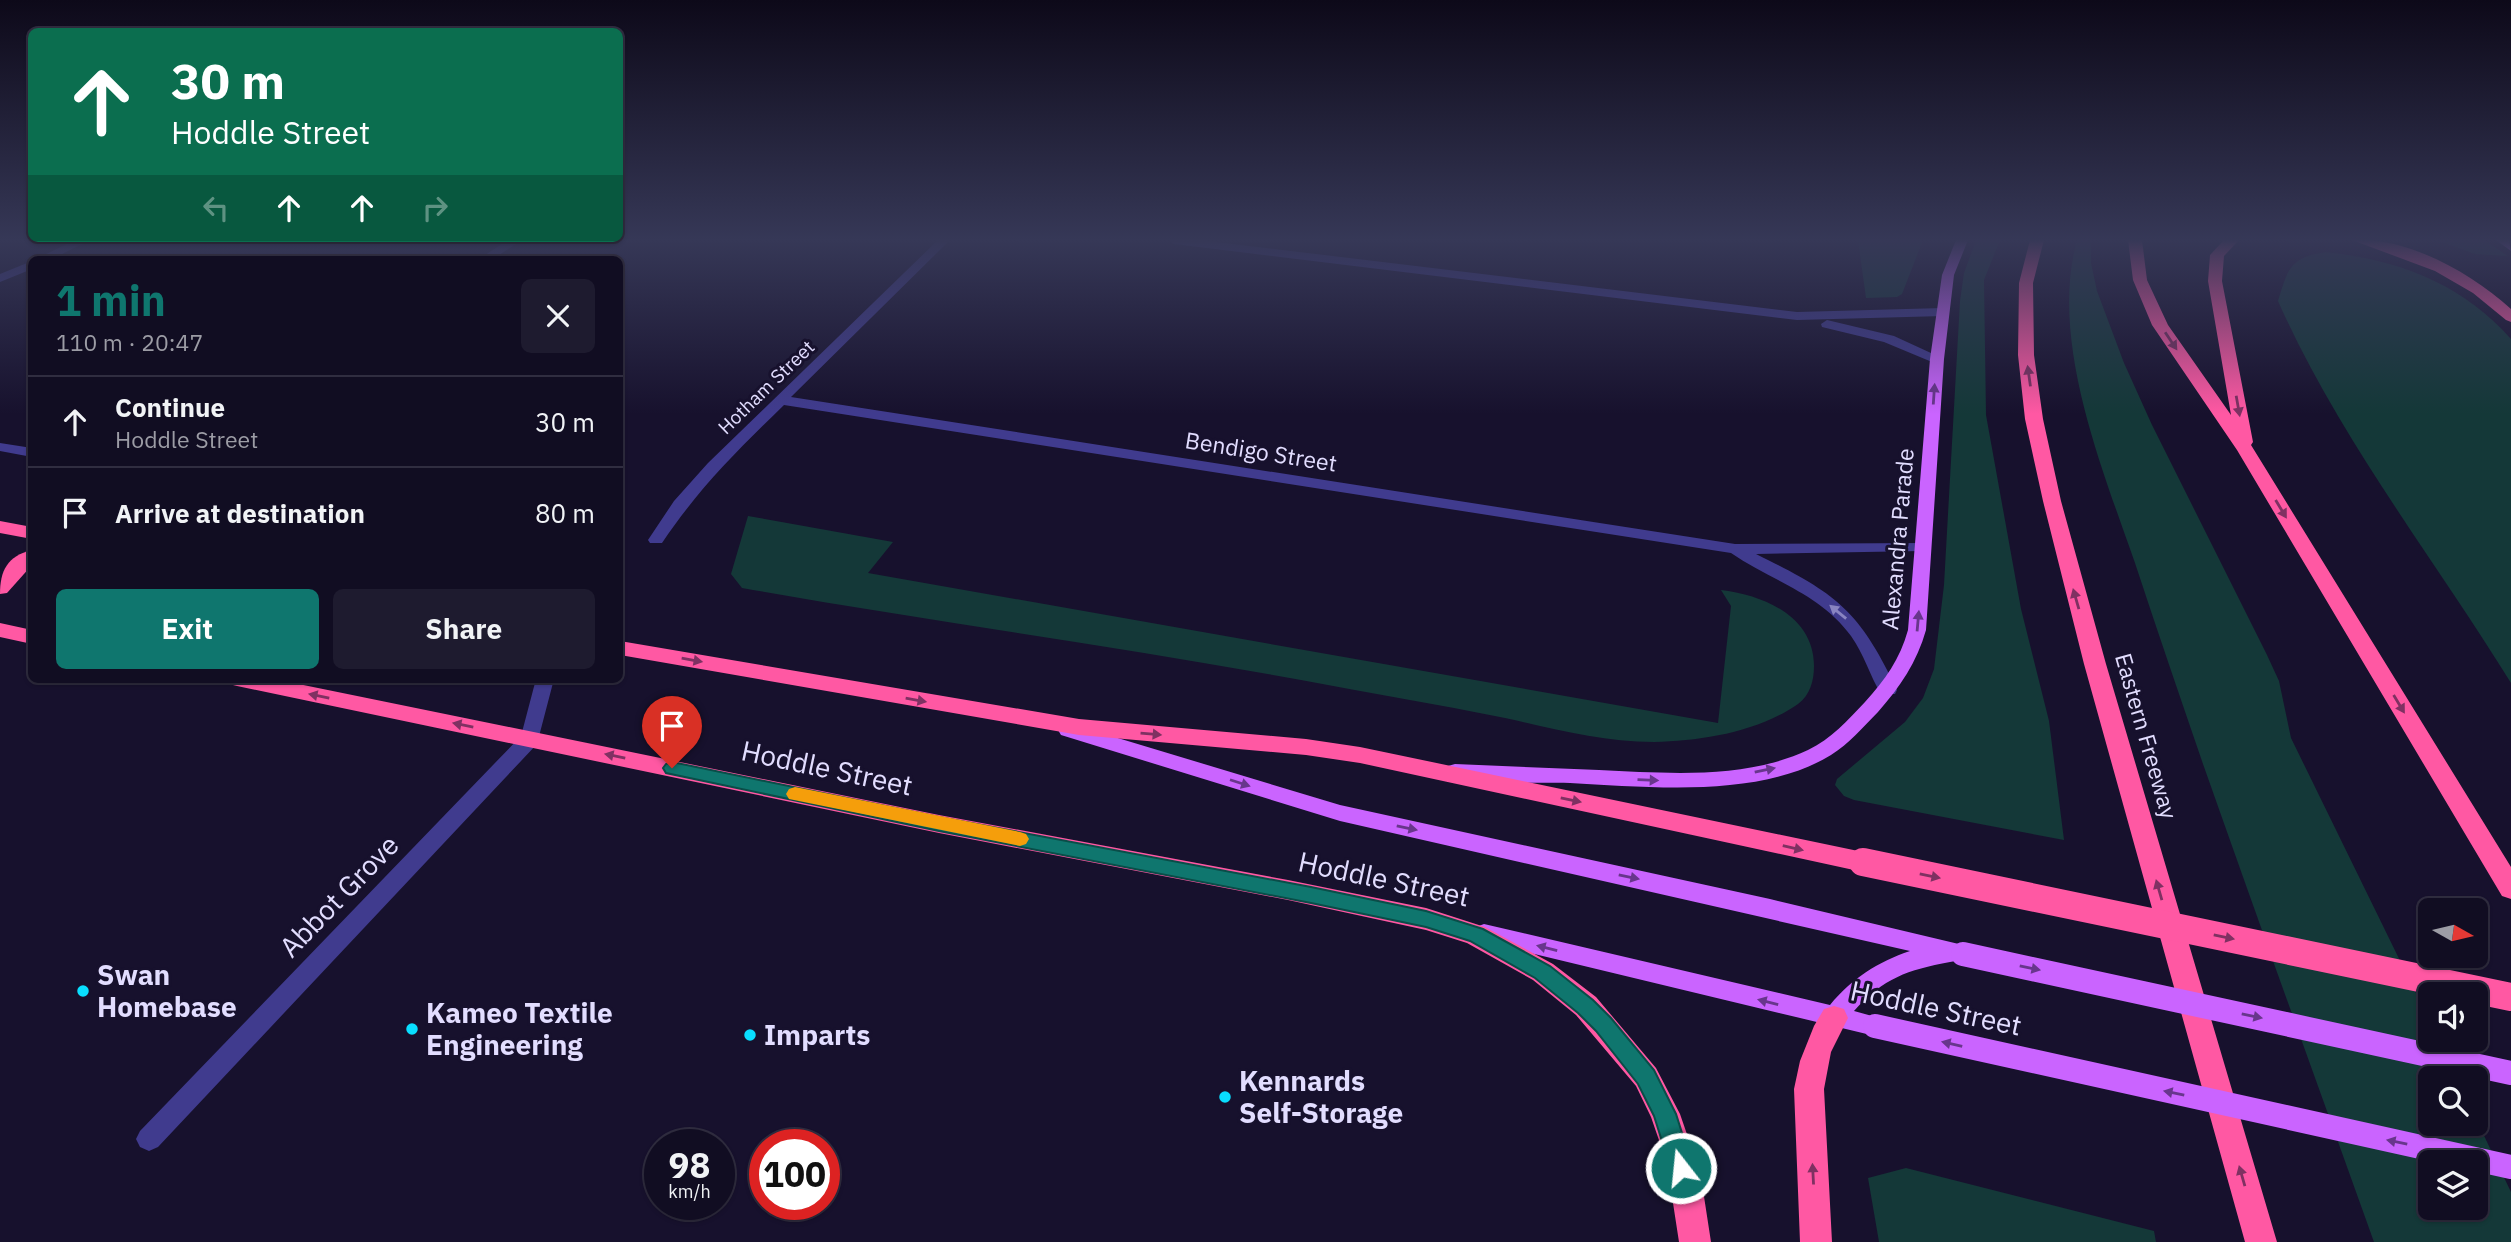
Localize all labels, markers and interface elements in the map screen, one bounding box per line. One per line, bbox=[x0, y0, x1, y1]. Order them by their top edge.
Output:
text: 30 m bbox=[171, 49, 285, 112]
icon: ahead bbox=[56, 56, 147, 147]
text: Hoddle Street bbox=[171, 111, 370, 153]
icon: left bbox=[197, 189, 235, 227]
icon: ahead bbox=[270, 189, 308, 227]
icon: ahead bbox=[343, 189, 381, 227]
icon: right bbox=[416, 189, 454, 227]
text: 1 min bbox=[56, 273, 166, 328]
button: close bbox=[521, 279, 595, 353]
text: 110 m · 20:47 bbox=[56, 327, 203, 357]
one-way arrow bbox=[2164, 332, 2178, 350]
street label: Hotham Street bbox=[713, 335, 819, 439]
one-way arrow bbox=[2023, 365, 2034, 387]
one-way arrow bbox=[1929, 383, 1940, 405]
text: Continue bbox=[115, 390, 225, 424]
one-way arrow bbox=[2233, 395, 2244, 417]
icon: ahead bbox=[56, 403, 94, 441]
text: 30 m bbox=[535, 405, 595, 439]
text: Hoddle Street bbox=[115, 424, 258, 454]
street label: Bendigo Street bbox=[1183, 424, 1339, 478]
street label: Alexandra Parade bbox=[1874, 447, 1920, 631]
icon: arrive bbox=[56, 494, 94, 532]
text: Arrive at destination bbox=[115, 496, 365, 530]
text: 80 m bbox=[535, 496, 595, 530]
one-way arrow bbox=[2275, 499, 2288, 518]
one-way arrow bbox=[2071, 588, 2081, 609]
button: Exit bbox=[56, 589, 319, 669]
button: Share bbox=[333, 589, 595, 669]
one-way arrow bbox=[1830, 605, 1848, 620]
one-way arrow bbox=[1913, 610, 1924, 632]
street label: Eastern Freeway bbox=[2109, 649, 2185, 823]
one-way arrow bbox=[681, 655, 703, 666]
one-way arrow bbox=[308, 690, 330, 701]
one-way arrow bbox=[2393, 694, 2405, 713]
one-way arrow bbox=[905, 695, 927, 706]
pin bbox=[642, 696, 702, 768]
icon: arrive bbox=[653, 707, 691, 745]
one-way arrow bbox=[452, 720, 474, 731]
one-way arrow bbox=[1140, 729, 1162, 740]
street label: Hoddle Street bbox=[738, 731, 916, 804]
one-way arrow bbox=[604, 751, 626, 762]
one-way arrow bbox=[1754, 765, 1776, 776]
one-way arrow bbox=[1637, 774, 1659, 785]
one-way arrow bbox=[1230, 778, 1251, 788]
one-way arrow bbox=[1560, 794, 1582, 805]
one-way arrow bbox=[1396, 822, 1418, 833]
street label: Abbot Grove bbox=[271, 827, 406, 965]
street label: Hoddle Street bbox=[1295, 842, 1473, 915]
one-way arrow bbox=[1782, 843, 1804, 854]
one-way arrow bbox=[1618, 871, 1640, 882]
one-way arrow bbox=[1919, 871, 1941, 882]
one-way arrow bbox=[2154, 879, 2164, 900]
north arrow bbox=[2418, 898, 2488, 968]
map controls bbox=[2418, 898, 2488, 1220]
one-way arrow bbox=[2213, 932, 2235, 943]
one-way arrow bbox=[1536, 942, 1558, 953]
place label: Swan Homebase bbox=[97, 956, 237, 1025]
one-way arrow bbox=[2019, 963, 2041, 974]
street label: Hoddle Street bbox=[1847, 971, 2025, 1044]
button: sound bbox=[2418, 982, 2488, 1052]
marker: Swan Homebase bbox=[75, 983, 91, 999]
place label: Kameo Textile Engineering bbox=[426, 994, 613, 1063]
one-way arrow bbox=[1757, 996, 1779, 1007]
one-way arrow bbox=[2241, 1011, 2263, 1022]
place label: Imparts bbox=[764, 1016, 870, 1053]
marker: Kameo Textile Engineering bbox=[404, 1021, 420, 1037]
marker: Imparts bbox=[742, 1027, 758, 1043]
one-way arrow bbox=[1941, 1038, 1963, 1049]
place label: Kennards Self-Storage bbox=[1239, 1062, 1403, 1131]
button: search bbox=[2418, 1066, 2488, 1136]
one-way arrow bbox=[2163, 1087, 2185, 1098]
marker: Kennards Self-Storage bbox=[1217, 1089, 1233, 1105]
speed limit sign: 100 bbox=[749, 1129, 840, 1220]
position arrow bbox=[1644, 1131, 1718, 1205]
one-way arrow bbox=[2385, 1136, 2407, 1147]
text: 98 bbox=[668, 1142, 711, 1188]
button: layers bbox=[2418, 1150, 2488, 1220]
one-way arrow bbox=[1807, 1163, 1818, 1185]
one-way arrow bbox=[2236, 1166, 2246, 1187]
text: km/h bbox=[668, 1180, 711, 1203]

